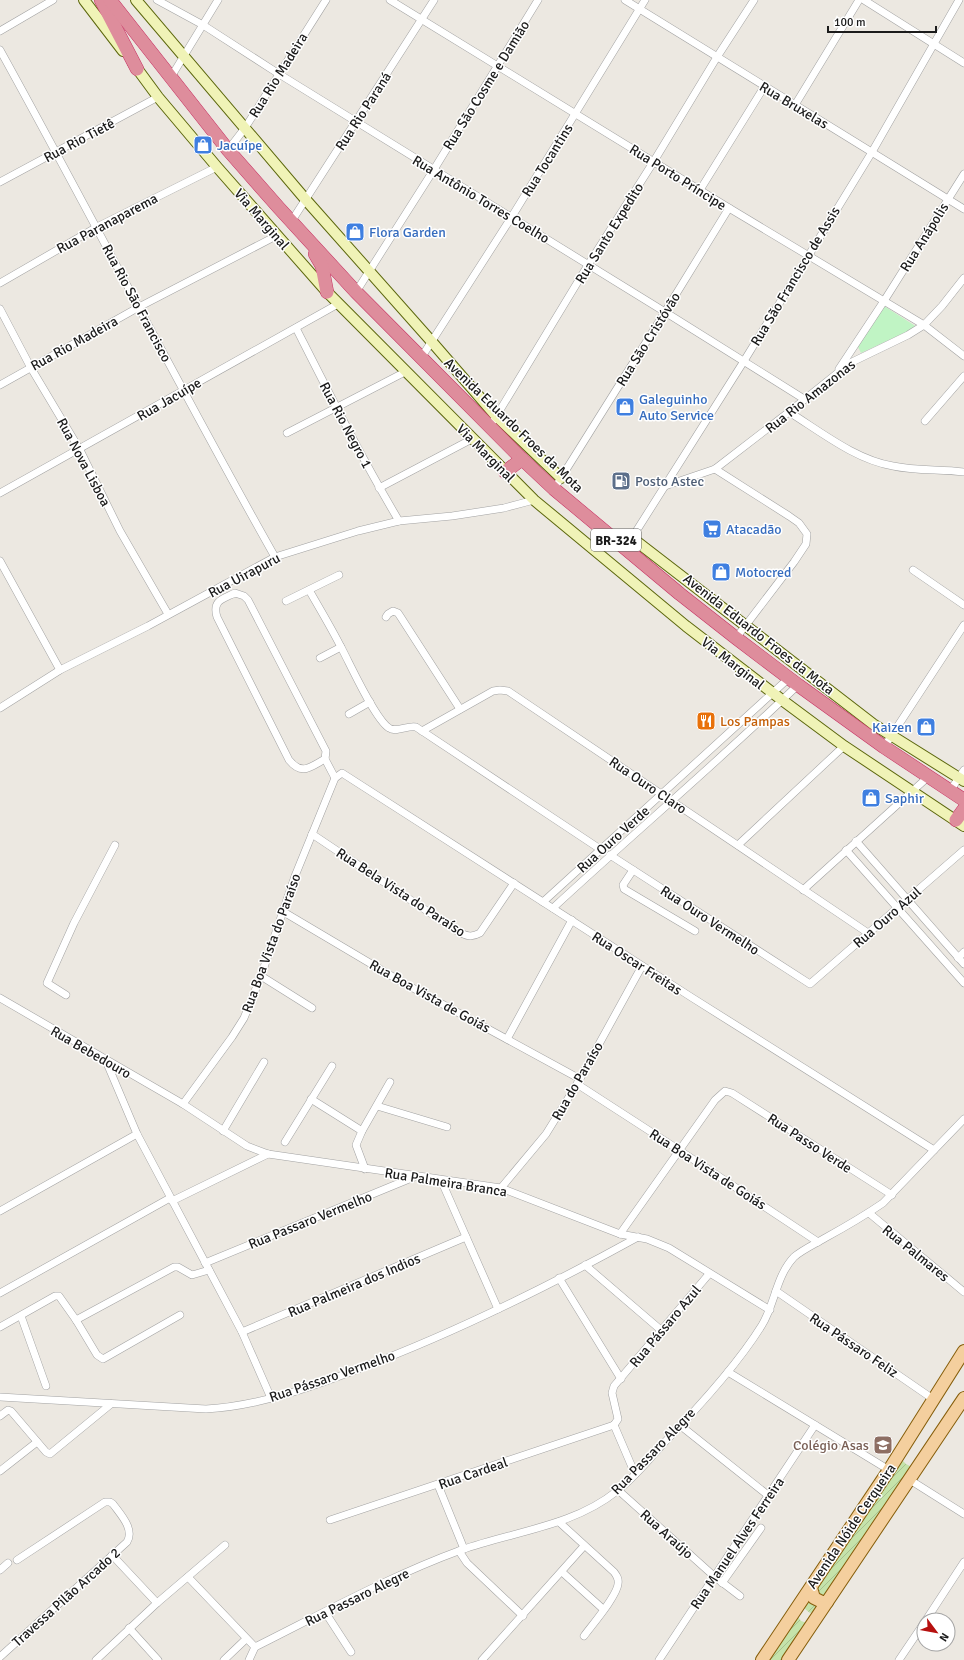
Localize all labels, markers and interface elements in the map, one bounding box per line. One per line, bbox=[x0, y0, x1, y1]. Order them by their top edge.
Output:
scale bar bbox=[828, 8, 936, 34]
text: 100 m bbox=[834, 15, 866, 30]
street label: Rua São Cosme e Damião bbox=[440, 17, 533, 153]
street label: Rua Rio Madeira bbox=[245, 30, 311, 121]
street label: Rua Rio Paraná bbox=[332, 69, 395, 154]
street label: Rua Bruxelas bbox=[756, 78, 831, 133]
street label: Rua Rio Tietê bbox=[41, 115, 118, 166]
street label: Rua Tocantins bbox=[518, 121, 577, 200]
shop icon: Jacuípe bbox=[192, 134, 214, 156]
place label: Jacuípe bbox=[217, 137, 262, 154]
street label: Rua Porto Príncipe bbox=[626, 141, 729, 214]
street label: Rua Antônio Torres Coelho bbox=[409, 152, 552, 247]
street label: Rua Santo Expedito bbox=[572, 180, 647, 287]
street label: Via Marginal bbox=[230, 185, 293, 253]
street label: Rua Paranaparema bbox=[54, 190, 161, 257]
street label: Rua Anápolis bbox=[897, 200, 952, 275]
street label: Rua São Francisco de Assis bbox=[747, 203, 844, 349]
shop icon: Flora Garden bbox=[344, 221, 366, 243]
place label: Flora Garden bbox=[369, 224, 446, 241]
street label: Rua Rio São Francisco bbox=[98, 241, 175, 365]
street label: Rua São Cristóvão bbox=[613, 289, 684, 389]
street label: Rua Rio Madeira bbox=[28, 312, 121, 374]
street label: Avenida Eduardo Froes da Mota bbox=[441, 354, 587, 496]
street label: Rua Rio Amazonas bbox=[762, 356, 859, 437]
street label: Rua Jacuípe bbox=[134, 374, 204, 425]
street label: Rua Rio Negro 1 bbox=[316, 379, 375, 471]
place label: Galeguinho Auto Service bbox=[639, 391, 714, 424]
shop icon: Galeguinho Auto Service bbox=[614, 396, 636, 418]
street label: Rua Nova Lisboa bbox=[53, 415, 114, 509]
street label: Via Marginal bbox=[453, 421, 518, 486]
fuel station icon: Posto Astec bbox=[610, 470, 632, 492]
place label: Posto Astec bbox=[635, 473, 705, 490]
supermarket icon: Atacadão bbox=[701, 518, 723, 540]
place label: Atacadão bbox=[726, 521, 782, 538]
road number: BR-324 bbox=[591, 529, 641, 551]
street label: Rua Uirapuru bbox=[205, 549, 283, 602]
shop icon: Motocred bbox=[710, 561, 732, 583]
place label: Motocred bbox=[735, 564, 791, 581]
street label: Avenida Eduardo Froes da Mota bbox=[680, 570, 837, 699]
street label: Via Marginal bbox=[698, 633, 768, 693]
restaurant icon: Los Pampas bbox=[695, 710, 717, 732]
place label: Los Pampas bbox=[720, 713, 790, 730]
shop icon: Kaizen bbox=[915, 716, 937, 738]
place label: Kaizen bbox=[872, 719, 912, 736]
street label: Rua Ouro Claro bbox=[606, 753, 690, 818]
shop icon: Saphir bbox=[860, 787, 882, 809]
place label: Saphir bbox=[885, 790, 925, 807]
street label: Rua Ouro Verde bbox=[574, 802, 653, 876]
street label: Rua Bela Vista do Paraíso bbox=[333, 844, 469, 941]
street label: Rua Boa Vista do Paraíso bbox=[238, 871, 305, 1015]
street label: Rua Ouro Vermelho bbox=[657, 882, 762, 959]
street label: Rua Ouro Azul bbox=[850, 883, 925, 952]
street label: Rua Oscar Freitas bbox=[589, 928, 685, 999]
street label: Rua Boa Vista de Goiás bbox=[366, 956, 493, 1037]
street label: Rua Bebedouro bbox=[47, 1022, 134, 1082]
street label: Rua do Paraíso bbox=[548, 1039, 607, 1124]
street label: Rua Passo Verde bbox=[764, 1110, 855, 1177]
street label: Rua Boa Vista de Goiás bbox=[646, 1125, 769, 1214]
street label: Rua Palmeira Branca bbox=[383, 1164, 508, 1201]
street label: Rua Passaro Vermelho bbox=[246, 1188, 375, 1253]
street label: Rua Palmares bbox=[879, 1221, 953, 1286]
street label: Rua Palmeira dos Indios bbox=[285, 1250, 423, 1321]
street label: Rua Pássaro Azul bbox=[626, 1282, 705, 1371]
street label: Rua Pássaro Feliz bbox=[806, 1309, 901, 1381]
street label: Rua Pássaro Vermelho bbox=[267, 1347, 397, 1406]
street label: Rua Passaro Alegre bbox=[608, 1404, 699, 1498]
school or university icon: Colégio Asas bbox=[872, 1434, 894, 1456]
place label: Colégio Asas bbox=[793, 1437, 869, 1454]
street label: Rua Cardeal bbox=[436, 1454, 510, 1493]
street label: Avenida Nóide Cerqueira bbox=[803, 1461, 900, 1592]
street label: Rua Manuel Alves Ferreira bbox=[687, 1474, 788, 1612]
street label: Rua Araújo bbox=[637, 1506, 697, 1563]
street label: Travessa Pilão Arcado 2 bbox=[9, 1544, 124, 1650]
street label: Rua Passaro Alegre bbox=[302, 1565, 412, 1630]
north arrow bbox=[916, 1612, 956, 1652]
text: N bbox=[937, 1630, 952, 1644]

